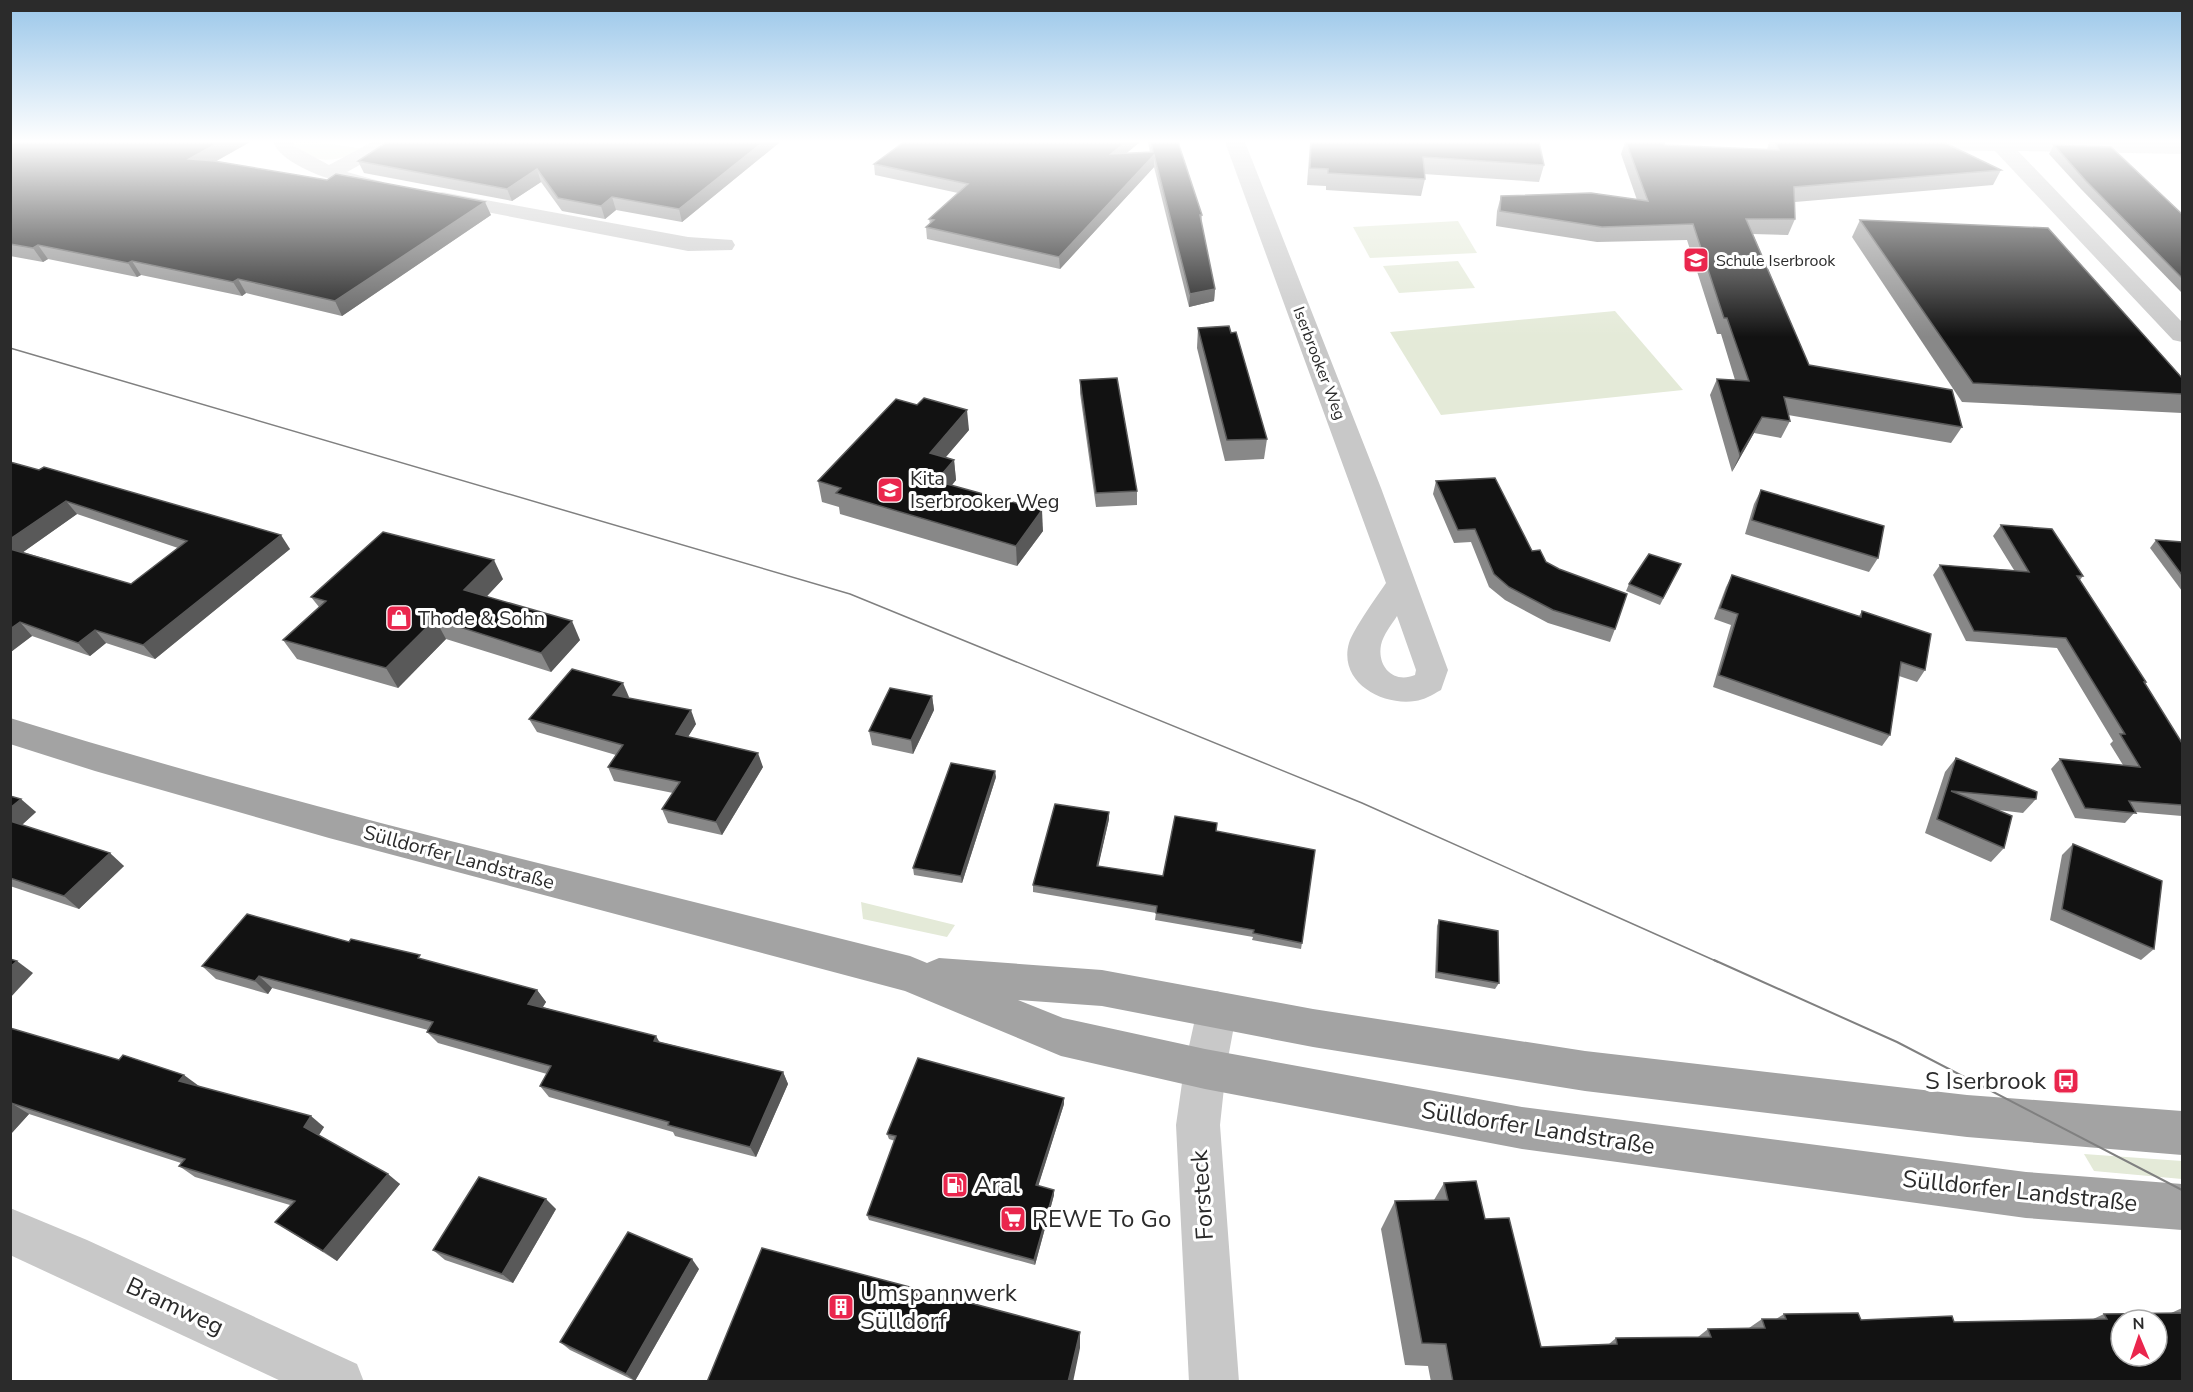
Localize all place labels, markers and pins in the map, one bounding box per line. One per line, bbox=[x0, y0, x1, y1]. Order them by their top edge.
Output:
school or university icon: Schule Iserbrook bbox=[1681, 245, 1711, 275]
place label: Schule Iserbrook bbox=[1716, 250, 1836, 272]
place label: Kita Iserbrooker Weg bbox=[910, 465, 1059, 515]
school or university icon: Kita Iserbrooker Weg bbox=[875, 475, 905, 505]
shop icon: Thode & Sohn bbox=[384, 603, 414, 633]
place label: Thode & Sohn bbox=[418, 605, 545, 632]
place label: S Iserbrook bbox=[1925, 1065, 2047, 1097]
bus stop icon: S Iserbrook bbox=[2051, 1066, 2081, 1096]
place label: Aral bbox=[974, 1169, 1020, 1201]
fuel station icon: Aral bbox=[940, 1170, 970, 1200]
place label: REWE To Go bbox=[1032, 1203, 1171, 1235]
supermarket icon: REWE To Go bbox=[998, 1204, 1028, 1234]
place label: Umspannwerk Sülldorf bbox=[860, 1277, 1018, 1337]
building icon: Umspannwerk Sülldorf bbox=[826, 1292, 856, 1322]

